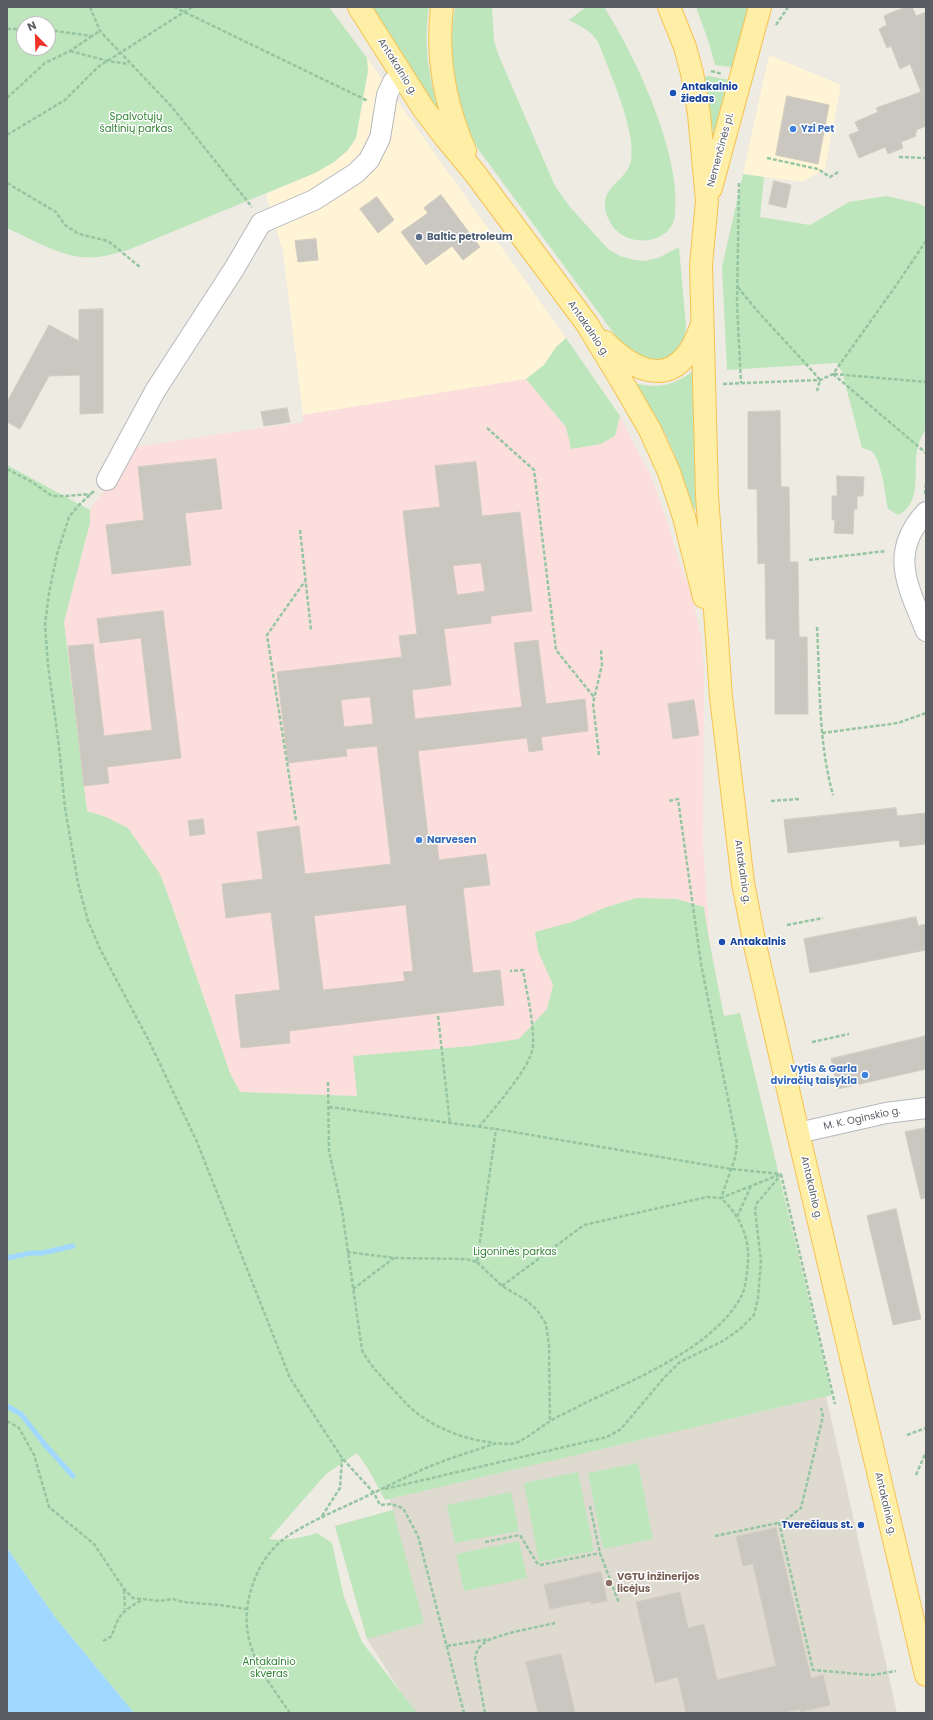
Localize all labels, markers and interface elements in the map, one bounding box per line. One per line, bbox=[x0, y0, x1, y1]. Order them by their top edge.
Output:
north arrow bbox=[16, 16, 56, 56]
text: N bbox=[25, 17, 39, 35]
street label: Antakalnio g. bbox=[375, 36, 419, 98]
place label: Antakalnio žiedas bbox=[681, 81, 738, 104]
marker: Antakalnio žiedas bbox=[668, 88, 678, 98]
park label: Spalvotųjų šaltinių parkas bbox=[100, 111, 172, 134]
street label: Nemenčinės pl. bbox=[705, 112, 737, 188]
place label: Yzi Pet bbox=[801, 123, 834, 135]
marker: Yzi Pet bbox=[788, 124, 798, 134]
place label: Baltic petroleum bbox=[427, 231, 513, 243]
marker: Baltic petroleum bbox=[414, 232, 424, 242]
street label: Antakalnio g. bbox=[565, 299, 611, 359]
place label: Narvesen bbox=[427, 834, 476, 846]
marker: Narvesen bbox=[414, 835, 424, 845]
street label: Antakalnio g. bbox=[732, 839, 752, 905]
place label: Antakalnis bbox=[730, 936, 786, 948]
marker: Antakalnis bbox=[717, 937, 727, 947]
place label: Vytis & Garla dviračių taisykla bbox=[770, 1063, 857, 1086]
marker: Vytis & Garla dviračių taisykla bbox=[860, 1070, 870, 1080]
street label: M. K. Oginskio g. bbox=[822, 1105, 902, 1133]
street label: Antakalnio g. bbox=[798, 1155, 824, 1221]
park label: Ligoninės parkas bbox=[473, 1246, 557, 1258]
street label: Antakalnio g. bbox=[872, 1471, 898, 1537]
place label: Tverečiaus st. bbox=[782, 1519, 853, 1531]
marker: Tverečiaus st. bbox=[856, 1520, 866, 1530]
place label: VGTU inžinerijos licėjus bbox=[617, 1571, 700, 1594]
marker: VGTU inžinerijos licėjus bbox=[604, 1578, 614, 1588]
park label: Antakalnio skveras bbox=[242, 1656, 296, 1680]

